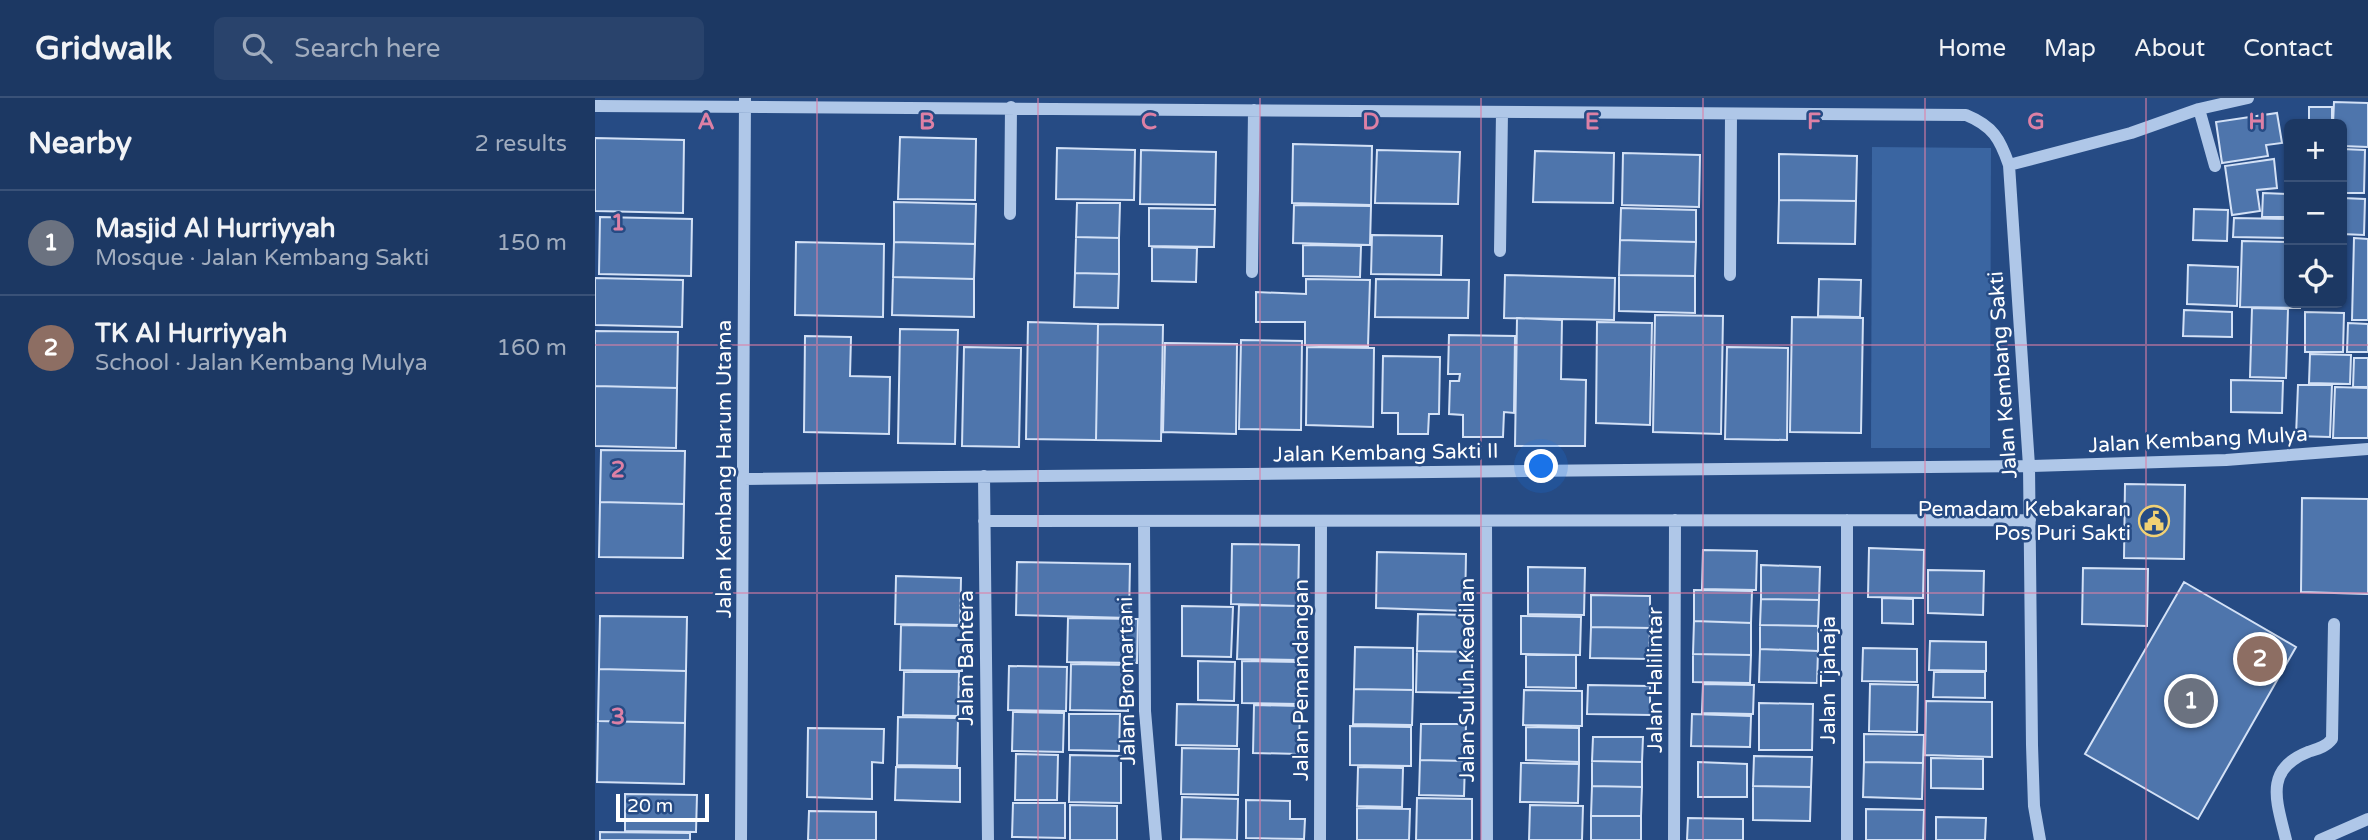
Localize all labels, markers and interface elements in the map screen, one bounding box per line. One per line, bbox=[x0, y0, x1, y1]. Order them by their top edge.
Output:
search box bbox=[214, 17, 704, 80]
text: Gridwalk bbox=[35, 29, 172, 68]
icon: search bbox=[238, 29, 276, 67]
text: Search here bbox=[294, 33, 441, 64]
text: Home bbox=[1938, 34, 2006, 63]
text: Map bbox=[2044, 34, 2096, 63]
text: About bbox=[2134, 34, 2205, 63]
text: Contact bbox=[2243, 34, 2333, 63]
text: A bbox=[697, 108, 715, 136]
text: B bbox=[919, 108, 935, 136]
text: C bbox=[1141, 108, 1157, 136]
text: D bbox=[1362, 108, 1380, 136]
text: E bbox=[1585, 108, 1599, 136]
text: F bbox=[1807, 108, 1821, 136]
text: G bbox=[2027, 108, 2045, 136]
text: H bbox=[2248, 108, 2266, 136]
map controls bbox=[2284, 119, 2347, 308]
button: + bbox=[2284, 119, 2347, 182]
text: Nearby bbox=[28, 125, 132, 162]
text: 2 results bbox=[474, 130, 567, 158]
button: − bbox=[2284, 182, 2347, 245]
text: 1 bbox=[611, 209, 625, 237]
text: Masjid Al Hurriyyah bbox=[95, 213, 336, 244]
text: 1 bbox=[44, 229, 58, 257]
text: 150 m bbox=[497, 229, 567, 257]
text: Mosque · Jalan Kembang Sakti bbox=[95, 244, 429, 272]
button: locate bbox=[2284, 245, 2347, 308]
street label: Jalan Kembang Sakti bbox=[1983, 270, 2023, 480]
text: TK Al Hurriyyah bbox=[95, 318, 287, 349]
street label: Jalan Kembang Harum Utama bbox=[712, 320, 737, 618]
text: 2 bbox=[44, 334, 58, 362]
text: 160 m bbox=[497, 334, 567, 362]
text: School · Jalan Kembang Mulya bbox=[95, 349, 428, 377]
street label: Jalan Kembang Mulya bbox=[2088, 422, 2308, 458]
street label: Jalan Kembang Sakti II bbox=[1273, 439, 1499, 467]
your location bbox=[1524, 449, 1558, 483]
text: 2 bbox=[611, 456, 625, 484]
place label: Pemadam Kebakaran Pos Puri Sakti bbox=[1918, 497, 2131, 546]
public building icon: Pemadam Kebakaran Pos Puri Sakti bbox=[2137, 504, 2171, 538]
street label: Jalan Suluh Keadilan bbox=[1455, 578, 1480, 782]
street label: Jalan Pemandangan bbox=[1289, 579, 1314, 781]
street label: Jalan Bahtera bbox=[954, 590, 979, 726]
street label: Jalan Bromartani bbox=[1113, 596, 1141, 766]
street label: Jalan Halilintar bbox=[1643, 607, 1668, 753]
street label: Jalan Tjahaja bbox=[1816, 616, 1841, 744]
pin: 2 bbox=[2237, 633, 2283, 685]
pin: 1 bbox=[2168, 675, 2214, 727]
text: 3 bbox=[611, 703, 625, 731]
scale bar bbox=[616, 791, 709, 823]
text: 20 m bbox=[627, 795, 673, 817]

